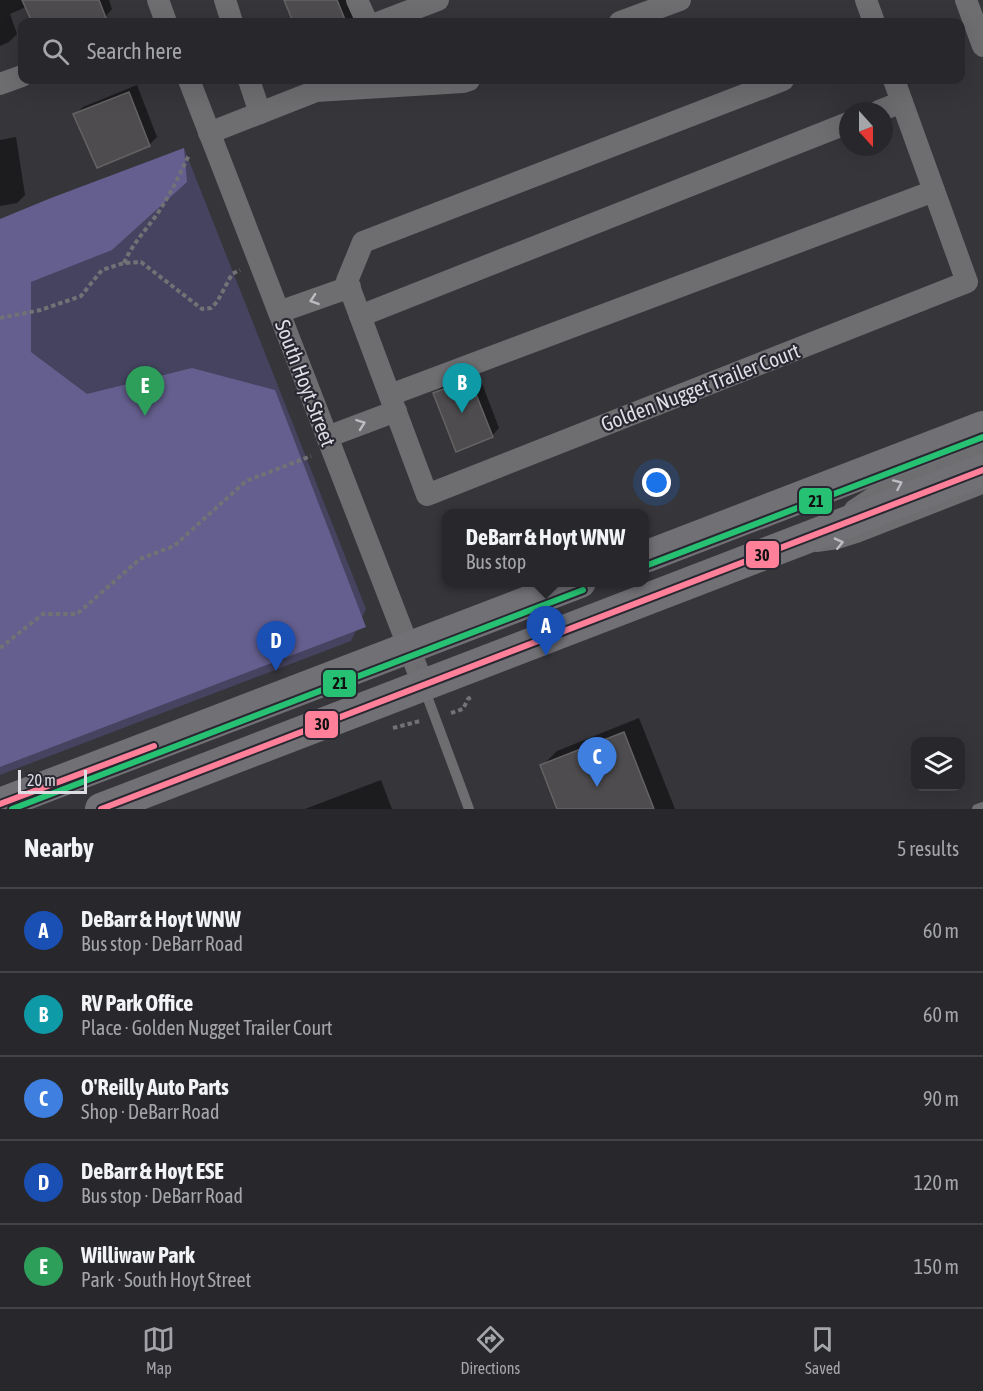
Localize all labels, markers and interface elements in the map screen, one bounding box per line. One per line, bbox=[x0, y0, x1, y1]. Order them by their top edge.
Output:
search box bbox=[18, 18, 965, 84]
icon: search bbox=[39, 35, 72, 68]
text: Search here bbox=[87, 38, 182, 64]
north arrow bbox=[839, 102, 893, 156]
one-way arrow bbox=[309, 292, 320, 305]
street label: South Hoyt Street bbox=[271, 316, 341, 450]
street label: Golden Nugget Trailer Court bbox=[597, 338, 803, 436]
pin: B bbox=[442, 364, 482, 413]
pin: E bbox=[126, 366, 164, 416]
one-way arrow bbox=[355, 419, 366, 431]
your location bbox=[642, 468, 671, 497]
one-way arrow bbox=[892, 479, 903, 491]
line badge: 21 bbox=[798, 487, 833, 515]
text: 21 bbox=[808, 492, 824, 510]
popup bbox=[442, 509, 649, 587]
text: DeBarr & Hoyt WNW bbox=[466, 524, 625, 550]
one-way arrow bbox=[834, 537, 844, 550]
line badge: 30 bbox=[745, 540, 780, 569]
text: 30 bbox=[754, 546, 770, 564]
text: Bus stop bbox=[466, 550, 526, 573]
pin: A bbox=[526, 606, 566, 656]
pin: D bbox=[256, 622, 296, 671]
line badge: 21 bbox=[322, 669, 357, 698]
text: 21 bbox=[332, 674, 348, 692]
line badge: 30 bbox=[304, 710, 339, 739]
text: 30 bbox=[314, 715, 330, 733]
map controls bbox=[911, 737, 965, 791]
button: layers bbox=[911, 737, 965, 791]
pin: C bbox=[578, 738, 616, 787]
scale bar bbox=[18, 767, 87, 794]
text: 20 m bbox=[27, 771, 56, 789]
text: Nearby bbox=[24, 833, 94, 863]
text: 5 results bbox=[897, 837, 959, 860]
text: DeBarr & Hoyt WNW bbox=[81, 906, 241, 932]
text: A bbox=[39, 919, 48, 942]
text: 60 m bbox=[923, 919, 959, 942]
text: Bus stop · DeBarr Road bbox=[81, 932, 243, 955]
text: RV Park Office bbox=[81, 990, 193, 1016]
text: B bbox=[39, 1003, 48, 1026]
text: 60 m bbox=[923, 1003, 959, 1026]
text: Place · Golden Nugget Trailer Court bbox=[81, 1016, 333, 1039]
text: O'Reilly Auto Parts bbox=[81, 1074, 229, 1100]
text: C bbox=[39, 1087, 48, 1110]
text: 90 m bbox=[923, 1087, 959, 1110]
text: Shop · DeBarr Road bbox=[81, 1100, 220, 1123]
text: DeBarr & Hoyt ESE bbox=[81, 1158, 224, 1184]
text: D bbox=[38, 1171, 49, 1194]
text: 120 m bbox=[914, 1171, 959, 1194]
text: Bus stop · DeBarr Road bbox=[81, 1184, 243, 1207]
text: Williwaw Park bbox=[81, 1242, 195, 1268]
text: E bbox=[39, 1255, 48, 1278]
text: 150 m bbox=[914, 1255, 959, 1278]
text: Park · South Hoyt Street bbox=[81, 1268, 251, 1291]
tab: Map bbox=[142, 1323, 175, 1377]
tab: Directions bbox=[460, 1323, 520, 1377]
tab: Saved bbox=[805, 1323, 840, 1377]

